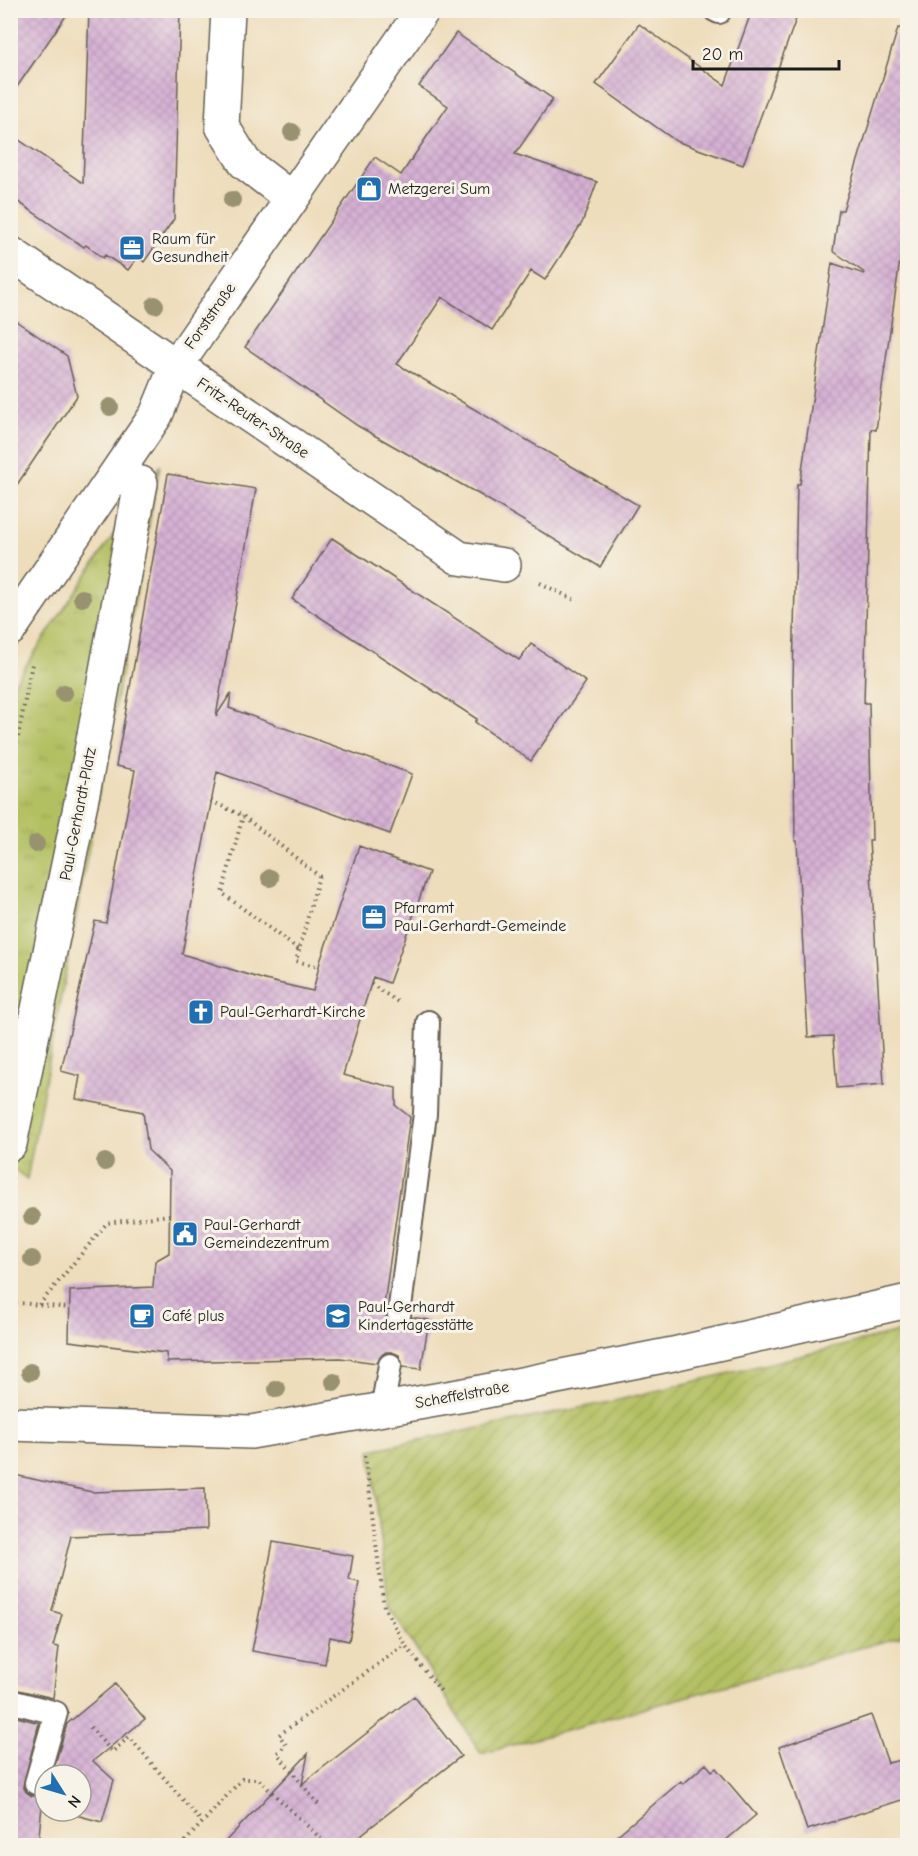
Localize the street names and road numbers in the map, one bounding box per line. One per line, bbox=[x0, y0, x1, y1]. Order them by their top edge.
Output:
street label: Forststraße bbox=[181, 280, 239, 352]
street label: Fritz-Reuter-Straße bbox=[194, 374, 312, 462]
street label: Paul-Gerhardt-Platz bbox=[56, 746, 100, 882]
street label: Scheffelstraße bbox=[414, 1378, 510, 1412]

